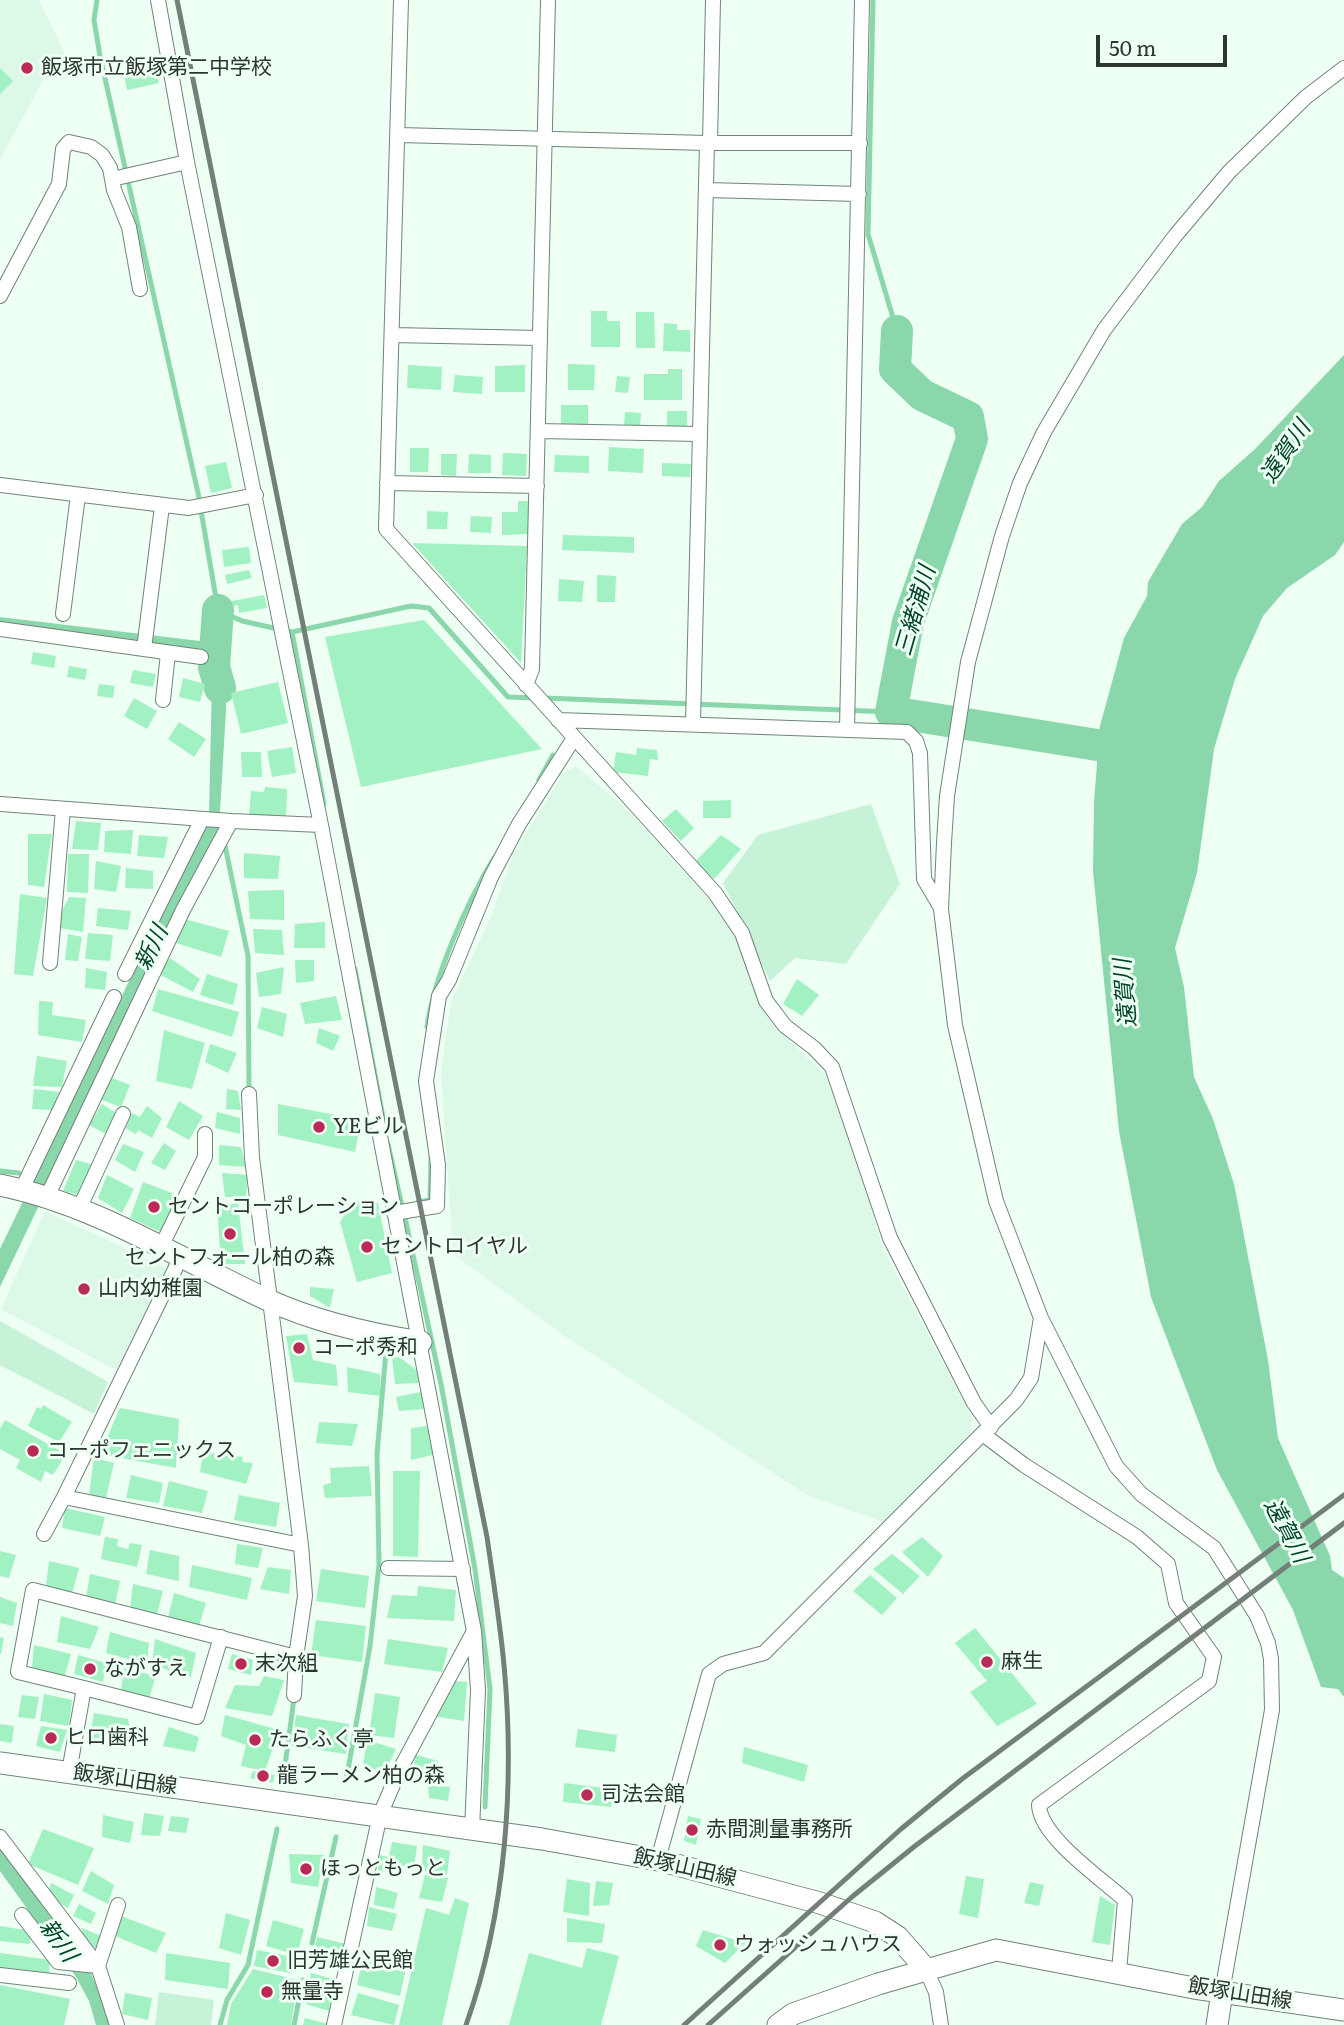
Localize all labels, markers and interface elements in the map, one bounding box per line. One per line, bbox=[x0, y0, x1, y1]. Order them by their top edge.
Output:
scale bar bbox=[1099, 21, 1230, 65]
text: 50 m bbox=[1109, 31, 1156, 62]
place label: 飯塚市立飯塚第二中学校 bbox=[41, 55, 272, 81]
marker: 飯塚市立飯塚第二中学校 bbox=[19, 60, 35, 76]
water label: 遠賀川 bbox=[1255, 416, 1317, 488]
water label: 三緒浦川 bbox=[890, 563, 942, 659]
water label: 新川 bbox=[130, 921, 174, 975]
water label: 遠賀川 bbox=[1109, 957, 1143, 1029]
place label: YEビル bbox=[333, 1114, 403, 1140]
marker: YEビル bbox=[311, 1119, 327, 1135]
place label: セントコーポレーション bbox=[168, 1194, 399, 1220]
marker: セントコーポレーション bbox=[146, 1199, 162, 1215]
marker: セントフォール柏の森 bbox=[222, 1226, 238, 1242]
place label: セントロイヤル bbox=[381, 1234, 528, 1260]
marker: セントロイヤル bbox=[359, 1239, 375, 1255]
place label: セントフォール柏の森 bbox=[125, 1245, 335, 1271]
place label: 山内幼稚園 bbox=[98, 1276, 203, 1302]
marker: 山内幼稚園 bbox=[76, 1281, 92, 1297]
place label: コーポ秀和 bbox=[313, 1335, 418, 1361]
marker: コーポ秀和 bbox=[291, 1340, 307, 1356]
place label: コーポフェニックス bbox=[47, 1438, 236, 1464]
marker: コーポフェニックス bbox=[25, 1443, 41, 1459]
water label: 遠賀川 bbox=[1258, 1494, 1314, 1568]
place label: 麻生 bbox=[1001, 1649, 1043, 1675]
place label: 末次組 bbox=[255, 1651, 318, 1677]
marker: 麻生 bbox=[979, 1654, 995, 1670]
place label: ながすえ bbox=[104, 1656, 188, 1682]
marker: 末次組 bbox=[233, 1656, 249, 1672]
marker: ながすえ bbox=[82, 1661, 98, 1677]
place label: ヒロ歯科 bbox=[65, 1725, 149, 1751]
place label: たらふく亭 bbox=[269, 1727, 374, 1753]
marker: ヒロ歯科 bbox=[43, 1730, 59, 1746]
marker: たらふく亭 bbox=[247, 1732, 263, 1748]
street label: 飯塚山田線 bbox=[71, 1760, 179, 1800]
place label: 龍ラーメン柏の森 bbox=[277, 1763, 445, 1789]
marker: 龍ラーメン柏の森 bbox=[255, 1768, 271, 1784]
place label: 司法会館 bbox=[601, 1782, 685, 1808]
marker: 司法会館 bbox=[579, 1787, 595, 1803]
place label: 赤間測量事務所 bbox=[706, 1817, 853, 1843]
marker: 赤間測量事務所 bbox=[684, 1822, 700, 1838]
street label: 飯塚山田線 bbox=[631, 1844, 739, 1892]
place label: ほっともっと bbox=[320, 1856, 446, 1882]
marker: ほっともっと bbox=[298, 1861, 314, 1877]
water label: 新川 bbox=[33, 1914, 83, 1968]
place label: ウォッシュハウス bbox=[734, 1932, 902, 1958]
marker: ウォッシュハウス bbox=[712, 1937, 728, 1953]
place label: 旧芳雄公民館 bbox=[287, 1948, 413, 1974]
marker: 旧芳雄公民館 bbox=[265, 1953, 281, 1969]
street label: 飯塚山田線 bbox=[1186, 1973, 1294, 2015]
place label: 無量寺 bbox=[281, 1979, 344, 2005]
marker: 無量寺 bbox=[259, 1984, 275, 2000]

